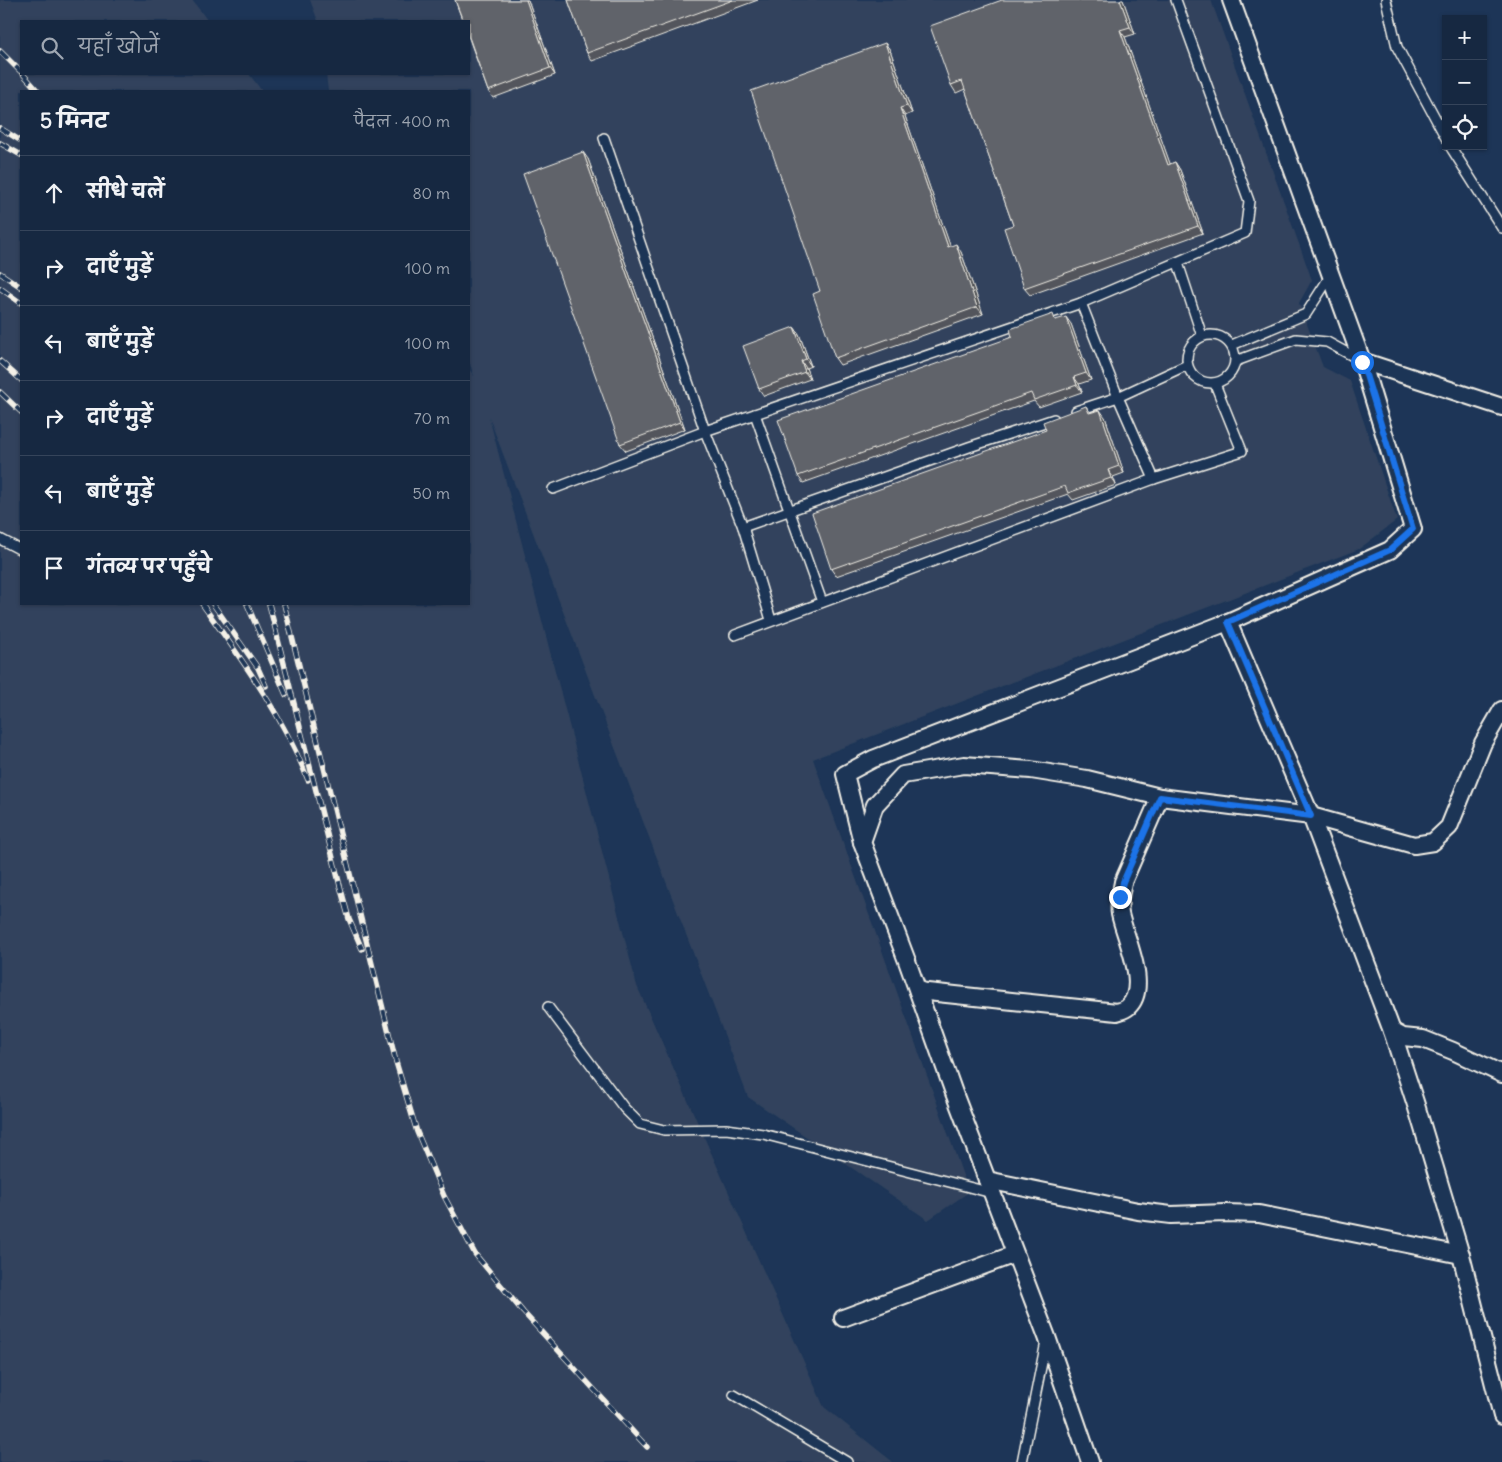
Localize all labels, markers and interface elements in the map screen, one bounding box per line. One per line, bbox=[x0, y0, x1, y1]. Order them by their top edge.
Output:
map controls bbox=[1442, 15, 1487, 150]
button: + bbox=[1442, 15, 1487, 60]
search box bbox=[20, 20, 470, 75]
icon: search bbox=[38, 34, 66, 62]
text: यहाँ खोजें bbox=[78, 34, 159, 58]
button: − bbox=[1442, 60, 1487, 105]
button: locate bbox=[1442, 105, 1487, 150]
text: 5 मिनट bbox=[40, 107, 108, 134]
text: पैदल · 400 m bbox=[354, 111, 450, 131]
icon: ahead bbox=[40, 179, 68, 207]
text: सीधे चलें bbox=[87, 179, 164, 203]
text: 80 m bbox=[412, 183, 450, 203]
icon: right bbox=[40, 254, 68, 282]
text: दाएँ मुड़ें bbox=[87, 254, 153, 278]
text: 100 m bbox=[405, 258, 450, 278]
icon: left bbox=[40, 329, 68, 357]
text: बाएँ मुड़ें bbox=[87, 329, 153, 353]
text: 100 m bbox=[405, 333, 450, 353]
route start bbox=[1351, 351, 1374, 374]
icon: right bbox=[40, 404, 68, 432]
text: दाएँ मुड़ें bbox=[87, 404, 153, 428]
text: 70 m bbox=[414, 408, 450, 428]
icon: left bbox=[40, 479, 68, 507]
text: बाएँ मुड़ें bbox=[87, 479, 153, 503]
text: 50 m bbox=[412, 483, 450, 503]
icon: arrive bbox=[40, 554, 68, 582]
text: गंतव्य पर पहुँचे bbox=[87, 554, 212, 578]
route end bbox=[1109, 886, 1132, 909]

